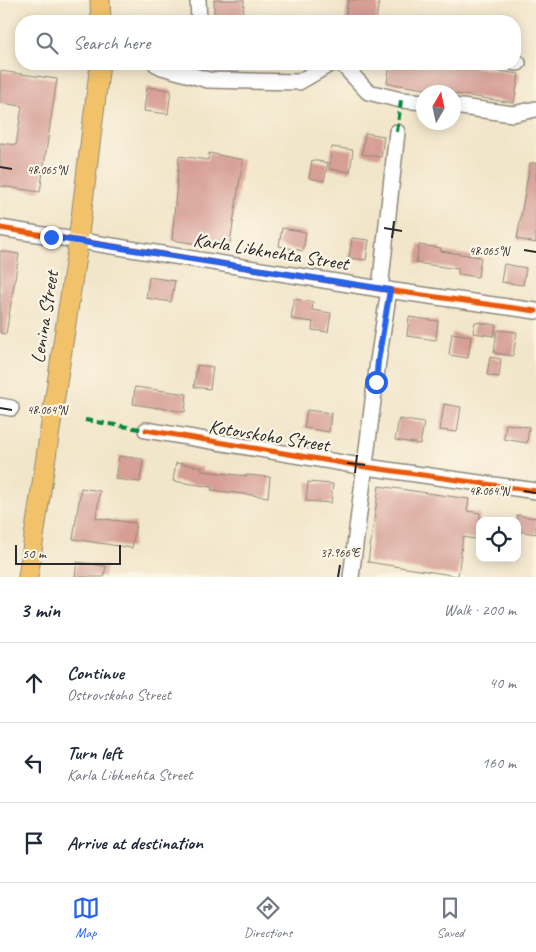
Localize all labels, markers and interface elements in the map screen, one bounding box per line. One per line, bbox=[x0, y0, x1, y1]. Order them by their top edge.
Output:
search box bbox=[15, 15, 521, 70]
icon: search bbox=[33, 29, 61, 57]
text: Search here bbox=[73, 31, 150, 55]
north arrow bbox=[416, 85, 461, 130]
text: 48.065°N bbox=[27, 162, 69, 178]
route end bbox=[40, 226, 63, 249]
street label: Karla Libknehta Street bbox=[192, 227, 353, 276]
text: 48.065°N bbox=[469, 243, 511, 259]
street label: Lenina Street bbox=[25, 267, 64, 365]
route start bbox=[365, 371, 388, 394]
text: 48.064°N bbox=[27, 402, 69, 418]
street label: Kotovskoho Street bbox=[207, 414, 333, 458]
text: 48.064°N bbox=[469, 483, 511, 499]
map controls bbox=[476, 517, 521, 562]
button: locate bbox=[476, 517, 521, 562]
scale bar bbox=[15, 542, 121, 565]
text: 50 m bbox=[22, 545, 46, 562]
text: 37.966°E bbox=[320, 545, 361, 561]
text: 3 min bbox=[20, 597, 60, 623]
text: Walk · 200 m bbox=[444, 600, 516, 620]
text: Continue bbox=[67, 661, 124, 685]
icon: ahead bbox=[20, 669, 48, 697]
text: 40 m bbox=[489, 673, 516, 693]
text: Ostrovskoho Street bbox=[67, 685, 171, 705]
text: Turn left bbox=[67, 741, 122, 765]
icon: left bbox=[20, 749, 48, 777]
text: 160 m bbox=[482, 753, 516, 773]
text: Karla Libknehta Street bbox=[67, 765, 192, 785]
icon: arrive bbox=[20, 829, 48, 857]
text: Arrive at destination bbox=[67, 831, 203, 855]
tab: Map bbox=[72, 894, 100, 941]
tab: Directions bbox=[244, 894, 292, 941]
tab: Saved bbox=[436, 894, 464, 941]

